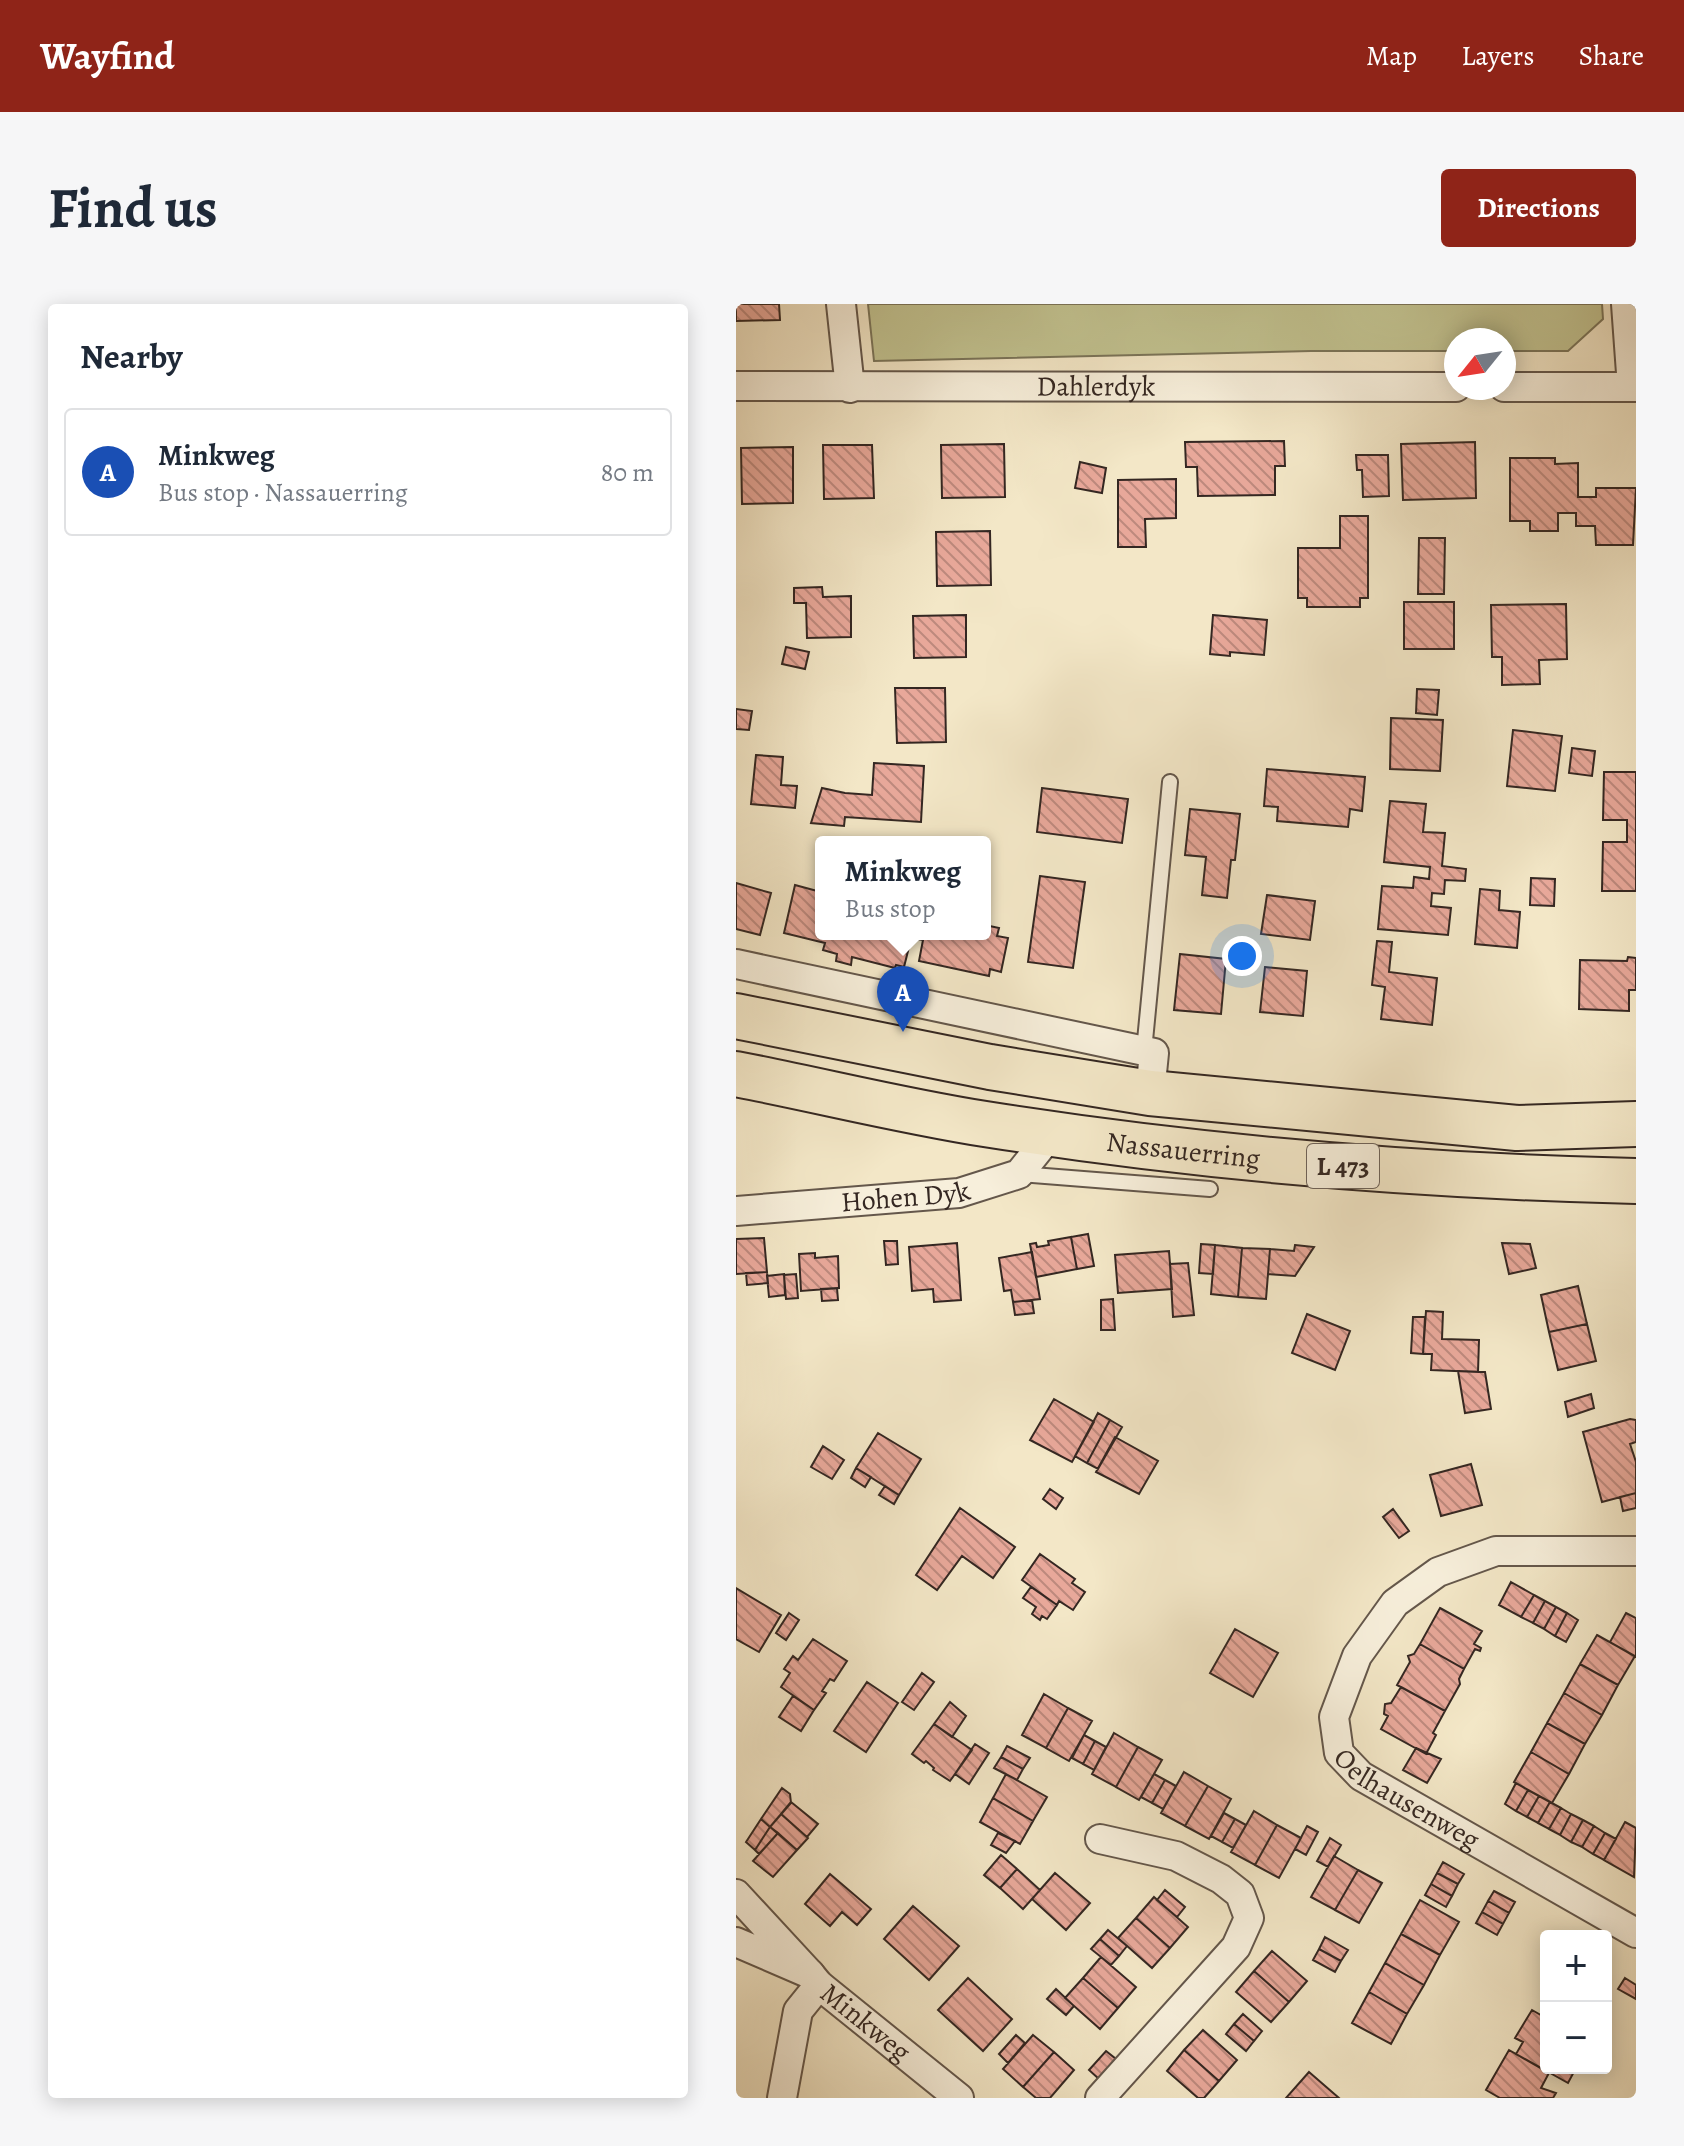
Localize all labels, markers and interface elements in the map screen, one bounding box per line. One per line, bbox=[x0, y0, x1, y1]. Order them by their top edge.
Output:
text: Wayfind bbox=[40, 30, 175, 82]
text: Map bbox=[1366, 37, 1417, 75]
text: Layers bbox=[1461, 37, 1534, 75]
text: Share bbox=[1578, 37, 1644, 75]
button: Directions bbox=[1441, 169, 1636, 247]
text: Find us bbox=[48, 170, 218, 246]
north arrow bbox=[1444, 328, 1516, 400]
text: Nearby bbox=[80, 333, 183, 380]
street label: Dahlerdyk bbox=[1036, 367, 1156, 406]
text: Minkweg bbox=[158, 435, 275, 475]
text: A bbox=[100, 455, 116, 490]
text: 80 m bbox=[601, 455, 654, 490]
text: Bus stop · Nassauerring bbox=[158, 475, 408, 510]
popup bbox=[815, 836, 991, 940]
text: Minkweg bbox=[845, 851, 961, 891]
text: Bus stop bbox=[845, 891, 936, 926]
your location bbox=[1222, 936, 1262, 976]
pin: A bbox=[877, 966, 929, 1032]
street label: Nassauerring bbox=[1104, 1123, 1262, 1178]
road number: L 473 bbox=[1307, 1144, 1379, 1188]
street label: Hohen Dyk bbox=[839, 1172, 975, 1221]
street label: Oelhausenweg bbox=[1325, 1739, 1487, 1859]
map controls bbox=[1540, 1930, 1612, 2074]
button: + bbox=[1540, 1930, 1612, 2002]
street label: Minkweg bbox=[812, 1974, 919, 2071]
button: − bbox=[1540, 2002, 1612, 2074]

